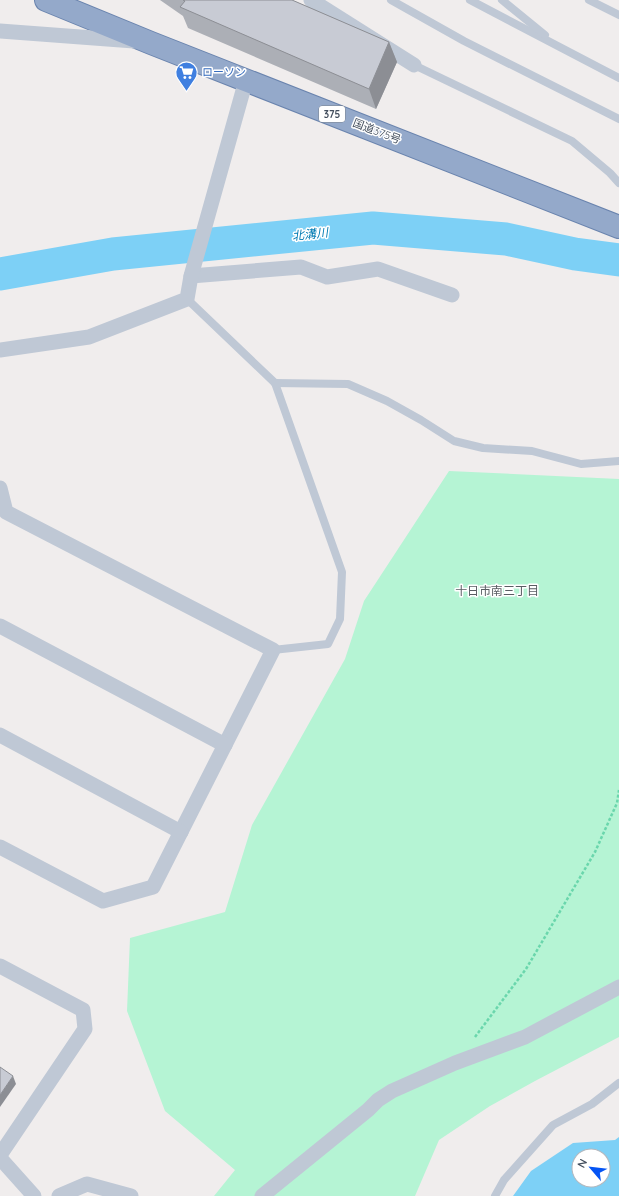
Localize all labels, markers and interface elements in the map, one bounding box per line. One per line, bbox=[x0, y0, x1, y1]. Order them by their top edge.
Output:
supermarket icon: ローソン bbox=[174, 59, 200, 92]
place label: ローソン bbox=[202, 65, 246, 79]
road number: 375 bbox=[319, 106, 345, 122]
street label: 国道375号 bbox=[351, 115, 403, 147]
water label: 北溝川 bbox=[291, 224, 331, 243]
district label: 十日市南三丁目 bbox=[455, 583, 539, 598]
north arrow bbox=[571, 1148, 611, 1188]
text: N bbox=[574, 1156, 590, 1170]

